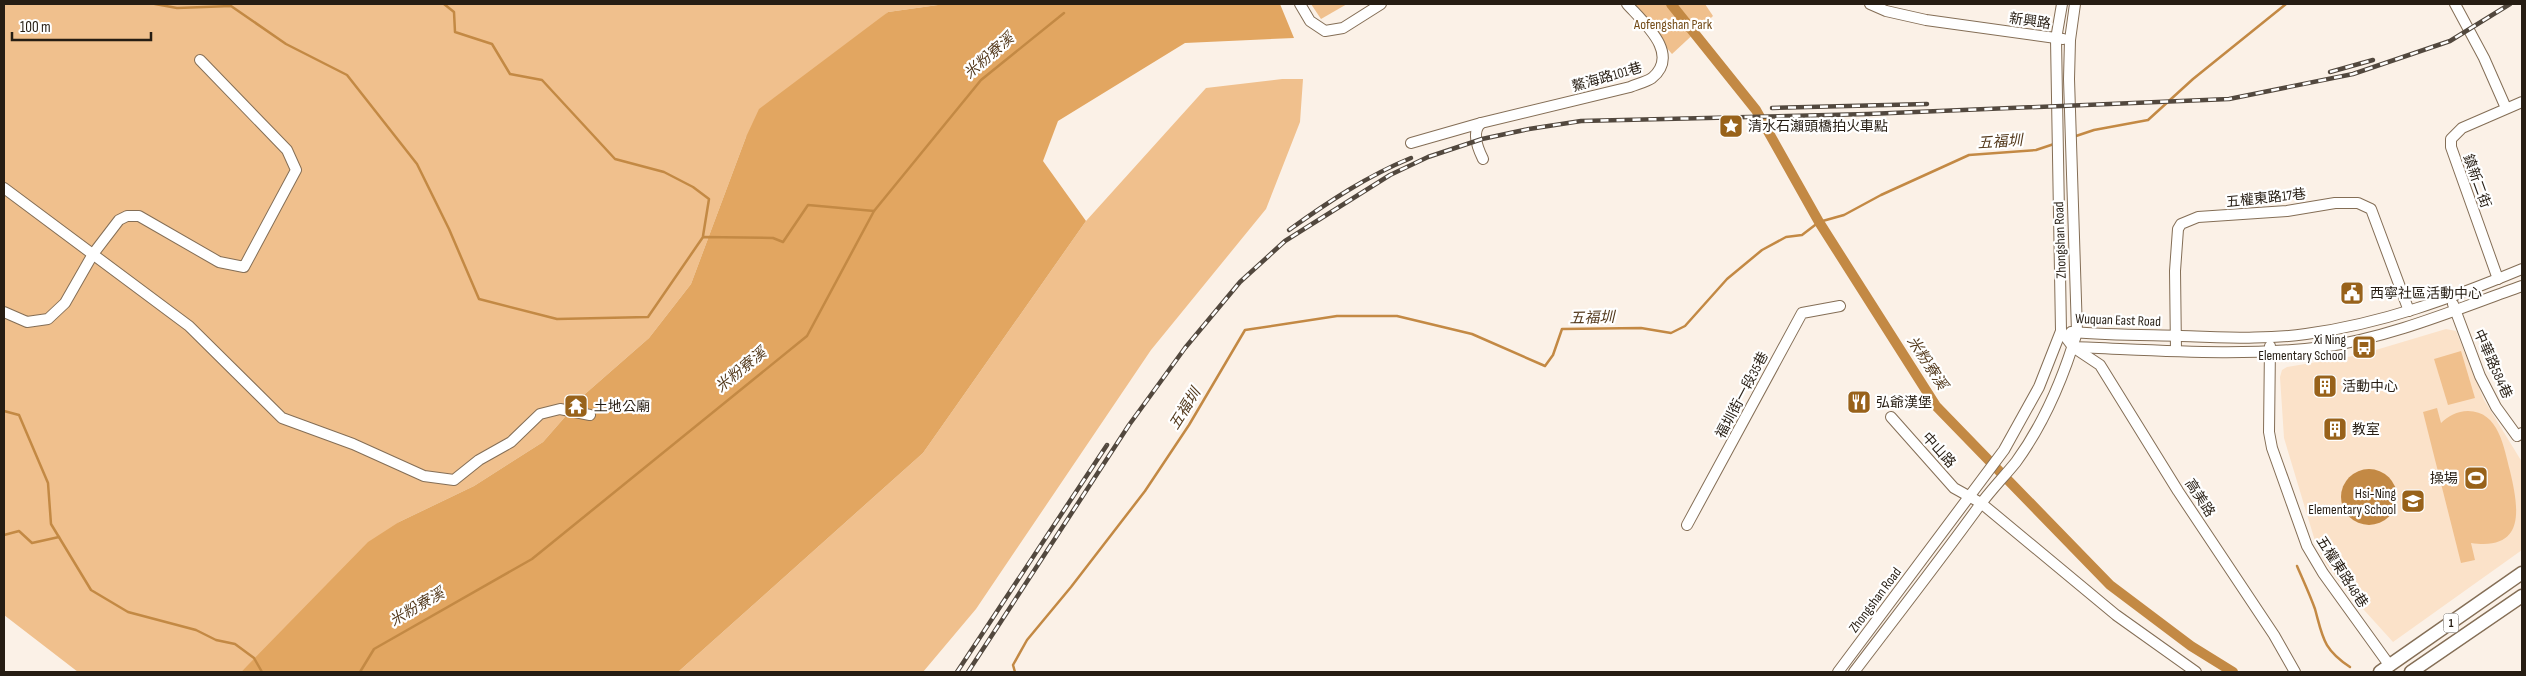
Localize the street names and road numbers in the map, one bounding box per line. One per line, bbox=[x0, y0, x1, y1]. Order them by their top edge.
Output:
street label: 新興路 bbox=[2008, 10, 2052, 32]
street label: 鰲海路101巷 bbox=[1570, 59, 1644, 95]
street label: 鎮新二街 bbox=[2459, 152, 2495, 210]
street label: 五權東路17巷 bbox=[2225, 185, 2307, 211]
street label: Zhongshan Road bbox=[2050, 201, 2070, 279]
street label: Wuquan East Road bbox=[2075, 310, 2161, 330]
street label: 中華路584巷 bbox=[2470, 327, 2516, 401]
street label: 福圳街一段35巷 bbox=[1712, 349, 1772, 441]
street label: 中山路 bbox=[1919, 429, 1959, 471]
street label: 高美路 bbox=[2181, 476, 2219, 520]
street label: 五權東路48巷 bbox=[2313, 533, 2371, 611]
street label: Zhongshan Road bbox=[1845, 564, 1905, 636]
road number: 1 bbox=[2444, 614, 2458, 632]

